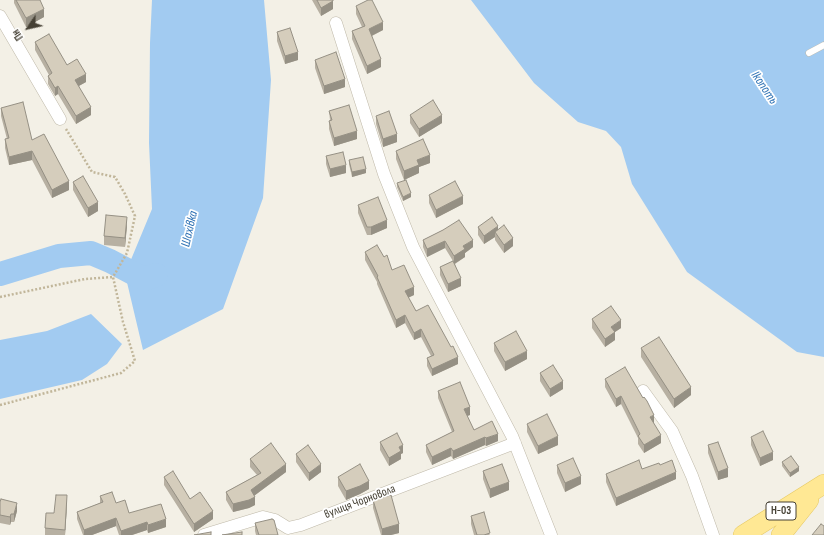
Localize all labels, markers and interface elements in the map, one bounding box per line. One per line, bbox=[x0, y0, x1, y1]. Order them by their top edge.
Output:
north arrow bbox=[8, 8, 48, 48]
text: Пн bbox=[9, 27, 26, 43]
water label: Ікопоть bbox=[747, 69, 781, 107]
water label: Шахівка bbox=[178, 210, 202, 248]
street label: вулиця Чорновола bbox=[322, 482, 398, 522]
road number: Н-03 bbox=[766, 502, 796, 520]

